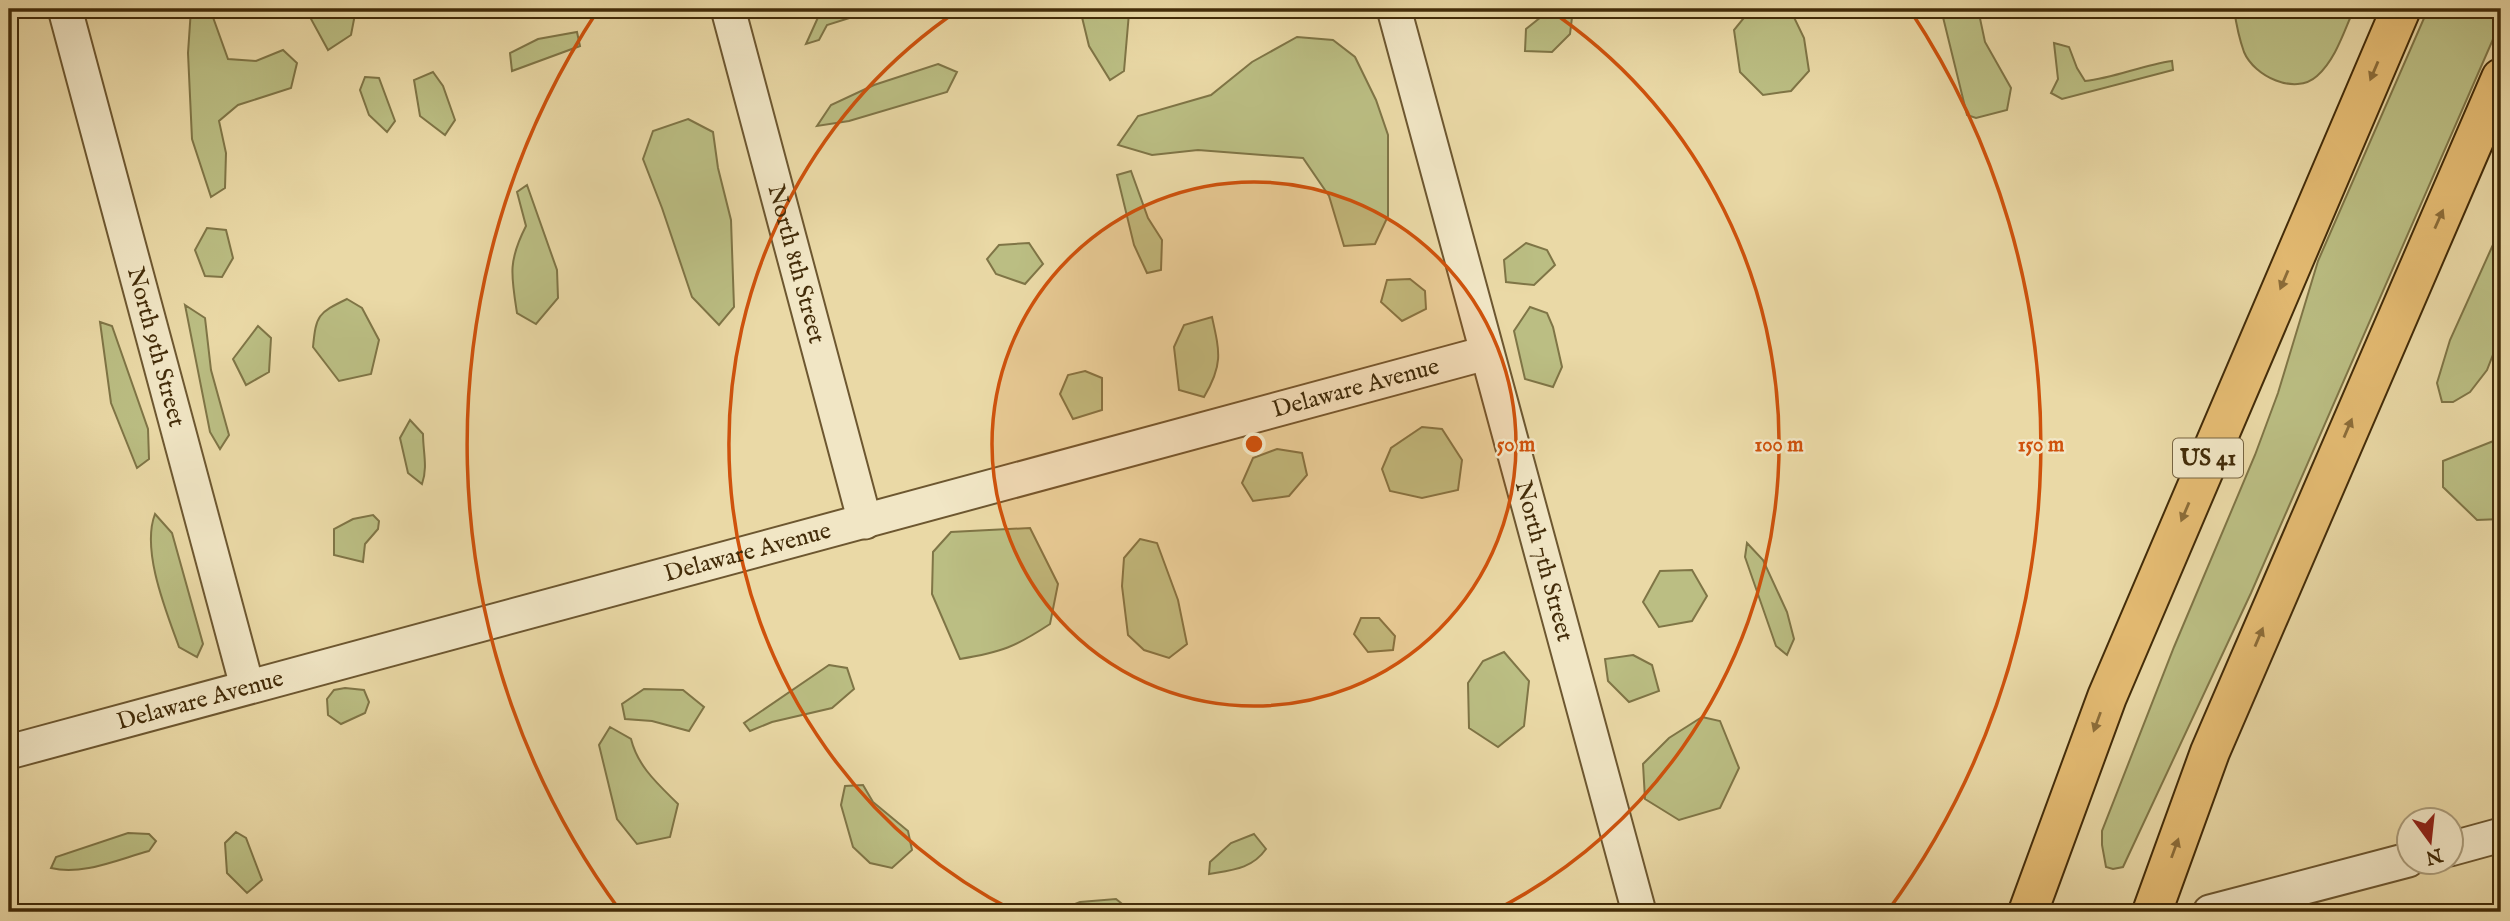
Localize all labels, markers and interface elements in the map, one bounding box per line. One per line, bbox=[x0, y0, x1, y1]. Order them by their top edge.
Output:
one-way arrow bbox=[2368, 61, 2379, 82]
street label: North 8th Street bbox=[760, 181, 832, 347]
one-way arrow bbox=[2433, 209, 2445, 229]
street label: North 9th Street bbox=[120, 264, 192, 430]
one-way arrow bbox=[2278, 270, 2289, 291]
street label: Delaware Avenue bbox=[1269, 351, 1443, 426]
one-way arrow bbox=[2343, 417, 2354, 438]
centre of rings bbox=[1242, 432, 1266, 456]
text: 50 m bbox=[1497, 432, 1536, 459]
text: 100 m bbox=[1754, 432, 1804, 459]
text: 150 m bbox=[2018, 432, 2065, 459]
road number: US 41 bbox=[2173, 438, 2243, 478]
street label: North 7th Street bbox=[1507, 477, 1580, 645]
one-way arrow bbox=[2179, 502, 2191, 522]
street label: Delaware Avenue bbox=[661, 515, 834, 590]
one-way arrow bbox=[2254, 626, 2265, 647]
street label: Delaware Avenue bbox=[113, 663, 287, 738]
one-way arrow bbox=[2092, 711, 2103, 732]
north arrow bbox=[2394, 806, 2464, 876]
one-way arrow bbox=[2170, 838, 2181, 859]
text: N bbox=[2422, 842, 2446, 869]

